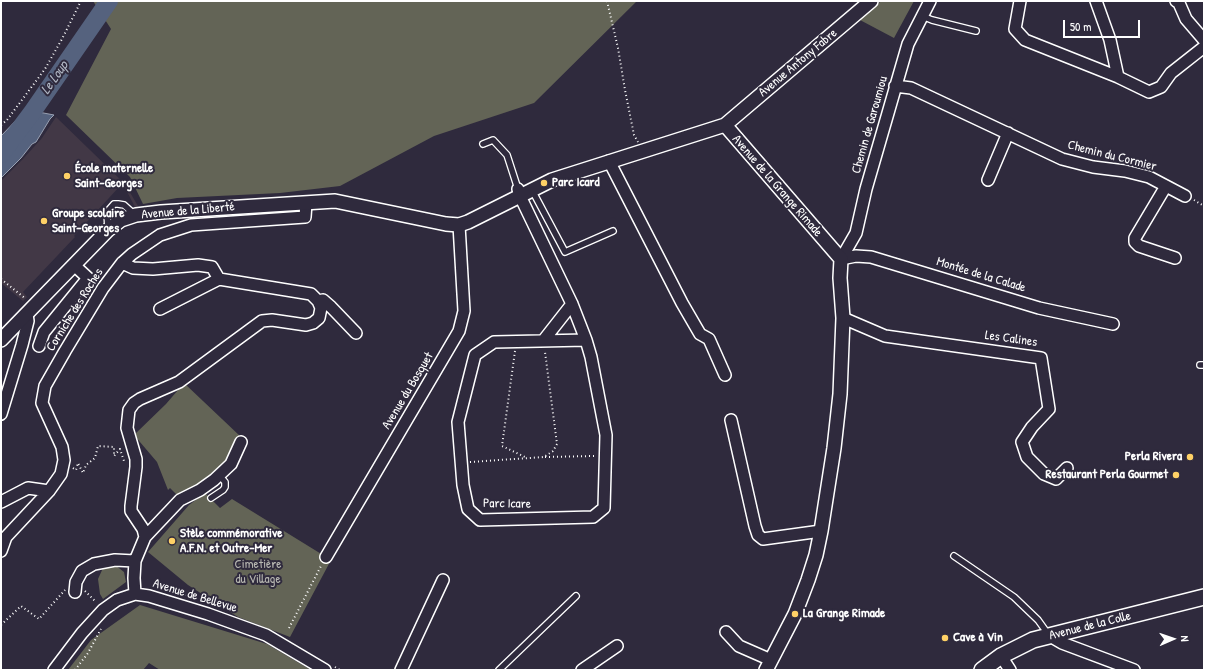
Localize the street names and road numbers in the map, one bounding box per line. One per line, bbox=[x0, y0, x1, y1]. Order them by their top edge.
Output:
street label: Avenue Antony Fabre bbox=[756, 26, 840, 100]
street label: Chemin de Garoumiou bbox=[849, 75, 891, 175]
street label: Avenue de la Grange Rimade bbox=[729, 132, 825, 240]
street label: Chemin du Cormier bbox=[1066, 137, 1158, 175]
street label: Avenue de la Liberté bbox=[141, 199, 235, 223]
street label: Montée de la Calade bbox=[935, 254, 1027, 296]
street label: Corniche des Roches bbox=[43, 266, 107, 354]
street label: Les Calines bbox=[984, 328, 1038, 350]
street label: Avenue du Bosquet bbox=[379, 350, 437, 432]
street label: Parc Icare bbox=[483, 496, 531, 512]
street label: Avenue de Bellevue bbox=[151, 576, 239, 616]
street label: Avenue de la Colle bbox=[1047, 608, 1133, 644]

